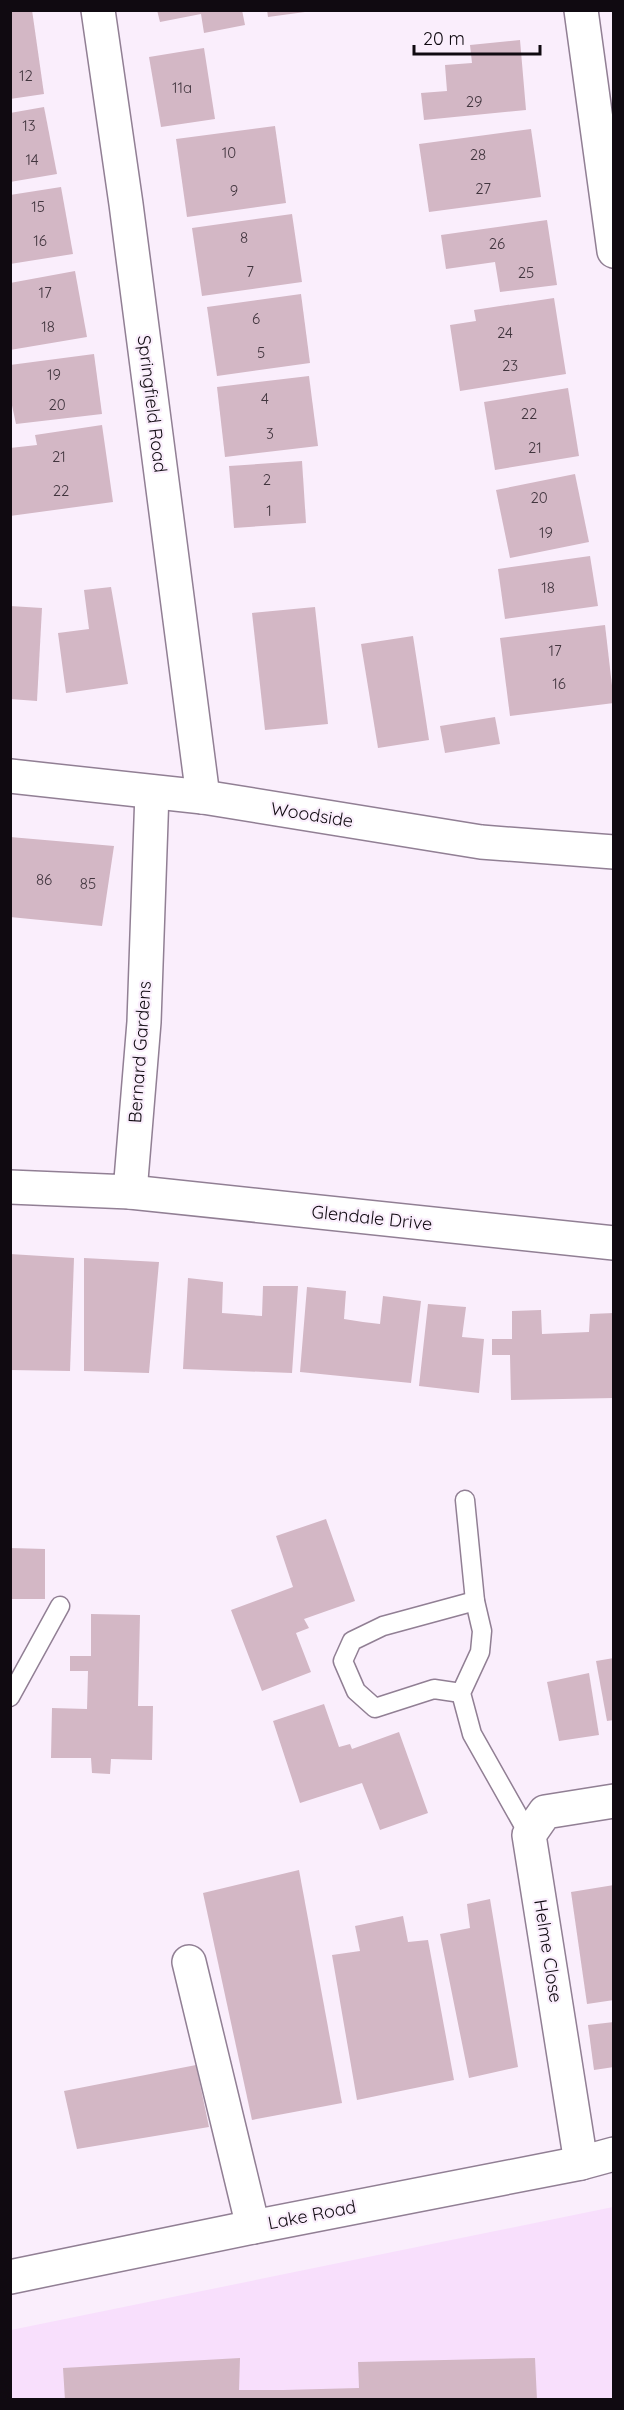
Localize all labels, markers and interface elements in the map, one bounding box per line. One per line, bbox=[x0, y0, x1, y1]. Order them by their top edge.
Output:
scale bar bbox=[414, 18, 540, 56]
text: 20 m bbox=[423, 27, 465, 50]
house number: 12 bbox=[19, 66, 33, 85]
house number: 11a bbox=[172, 78, 192, 97]
house number: 29 bbox=[466, 92, 482, 111]
house number: 13 bbox=[22, 116, 36, 135]
house number: 10 bbox=[222, 143, 236, 162]
house number: 28 bbox=[470, 145, 486, 164]
house number: 14 bbox=[25, 150, 39, 169]
house number: 27 bbox=[475, 179, 491, 198]
house number: 9 bbox=[230, 181, 238, 200]
house number: 15 bbox=[31, 197, 45, 216]
house number: 8 bbox=[240, 228, 248, 247]
house number: 16 bbox=[33, 231, 47, 250]
house number: 26 bbox=[489, 234, 505, 253]
house number: 7 bbox=[246, 262, 254, 281]
house number: 25 bbox=[518, 263, 534, 282]
house number: 17 bbox=[38, 283, 52, 302]
house number: 6 bbox=[252, 309, 260, 328]
house number: 18 bbox=[41, 317, 55, 336]
house number: 24 bbox=[497, 323, 513, 342]
street label: Springfield Road bbox=[133, 334, 172, 474]
house number: 5 bbox=[257, 343, 265, 362]
house number: 23 bbox=[502, 356, 518, 375]
house number: 19 bbox=[47, 365, 61, 384]
house number: 4 bbox=[261, 389, 269, 408]
house number: 20 bbox=[48, 395, 66, 414]
house number: 22 bbox=[521, 404, 537, 423]
house number: 3 bbox=[266, 424, 274, 443]
house number: 21 bbox=[528, 438, 542, 457]
house number: 21 bbox=[52, 447, 66, 466]
house number: 2 bbox=[263, 470, 271, 489]
house number: 22 bbox=[53, 481, 69, 500]
house number: 20 bbox=[530, 488, 548, 507]
house number: 1 bbox=[266, 501, 272, 520]
house number: 19 bbox=[539, 523, 553, 542]
house number: 18 bbox=[541, 578, 555, 597]
house number: 17 bbox=[548, 641, 562, 660]
house number: 16 bbox=[552, 674, 566, 693]
street label: Woodside bbox=[269, 797, 355, 832]
house number: 86 bbox=[36, 870, 52, 889]
house number: 85 bbox=[80, 874, 96, 893]
street label: Bernard Gardens bbox=[123, 980, 156, 1124]
street label: Glendale Drive bbox=[311, 1200, 434, 1235]
street label: Helme Close bbox=[529, 1898, 568, 2004]
street label: Lake Road bbox=[266, 2195, 358, 2234]

